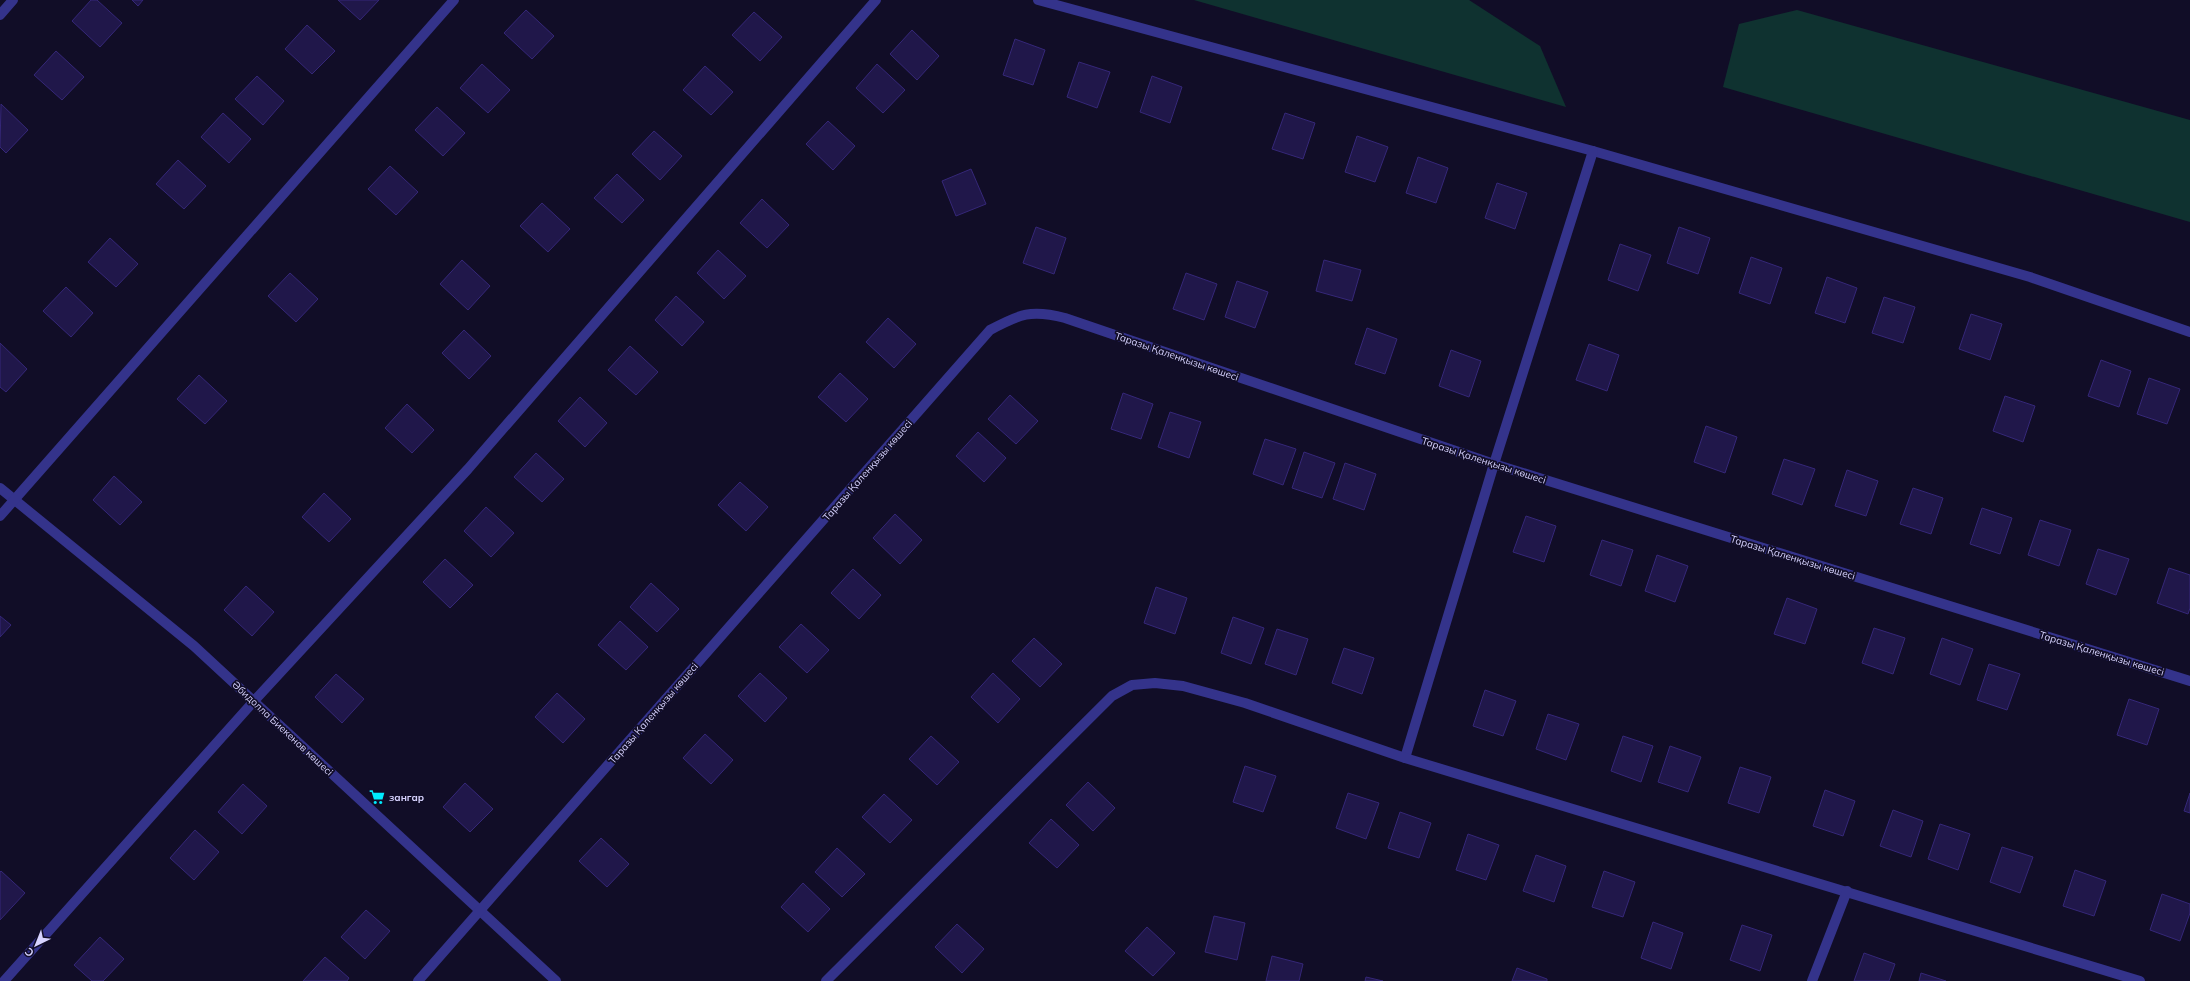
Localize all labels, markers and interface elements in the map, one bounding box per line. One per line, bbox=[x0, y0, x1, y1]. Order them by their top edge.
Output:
street label: Таразы Қаленқызы көшесі bbox=[1113, 329, 1240, 384]
street label: Таразы Қаленқызы көшесі bbox=[820, 417, 915, 524]
street label: Таразы Қаленқызы көшесі bbox=[1420, 434, 1548, 487]
street label: Таразы Қаленқызы көшесі bbox=[1729, 532, 1857, 583]
street label: Таразы Қаленқызы көшесі bbox=[2038, 628, 2166, 679]
street label: Таразы Қаленқызы көшесі bbox=[606, 660, 701, 767]
street label: Әбидолла Биекенов көшесі bbox=[230, 678, 336, 779]
supermarket icon: зангар bbox=[368, 788, 386, 806]
place label: зангар bbox=[389, 791, 424, 804]
north arrow bbox=[16, 925, 56, 965]
text: С bbox=[21, 944, 37, 960]

